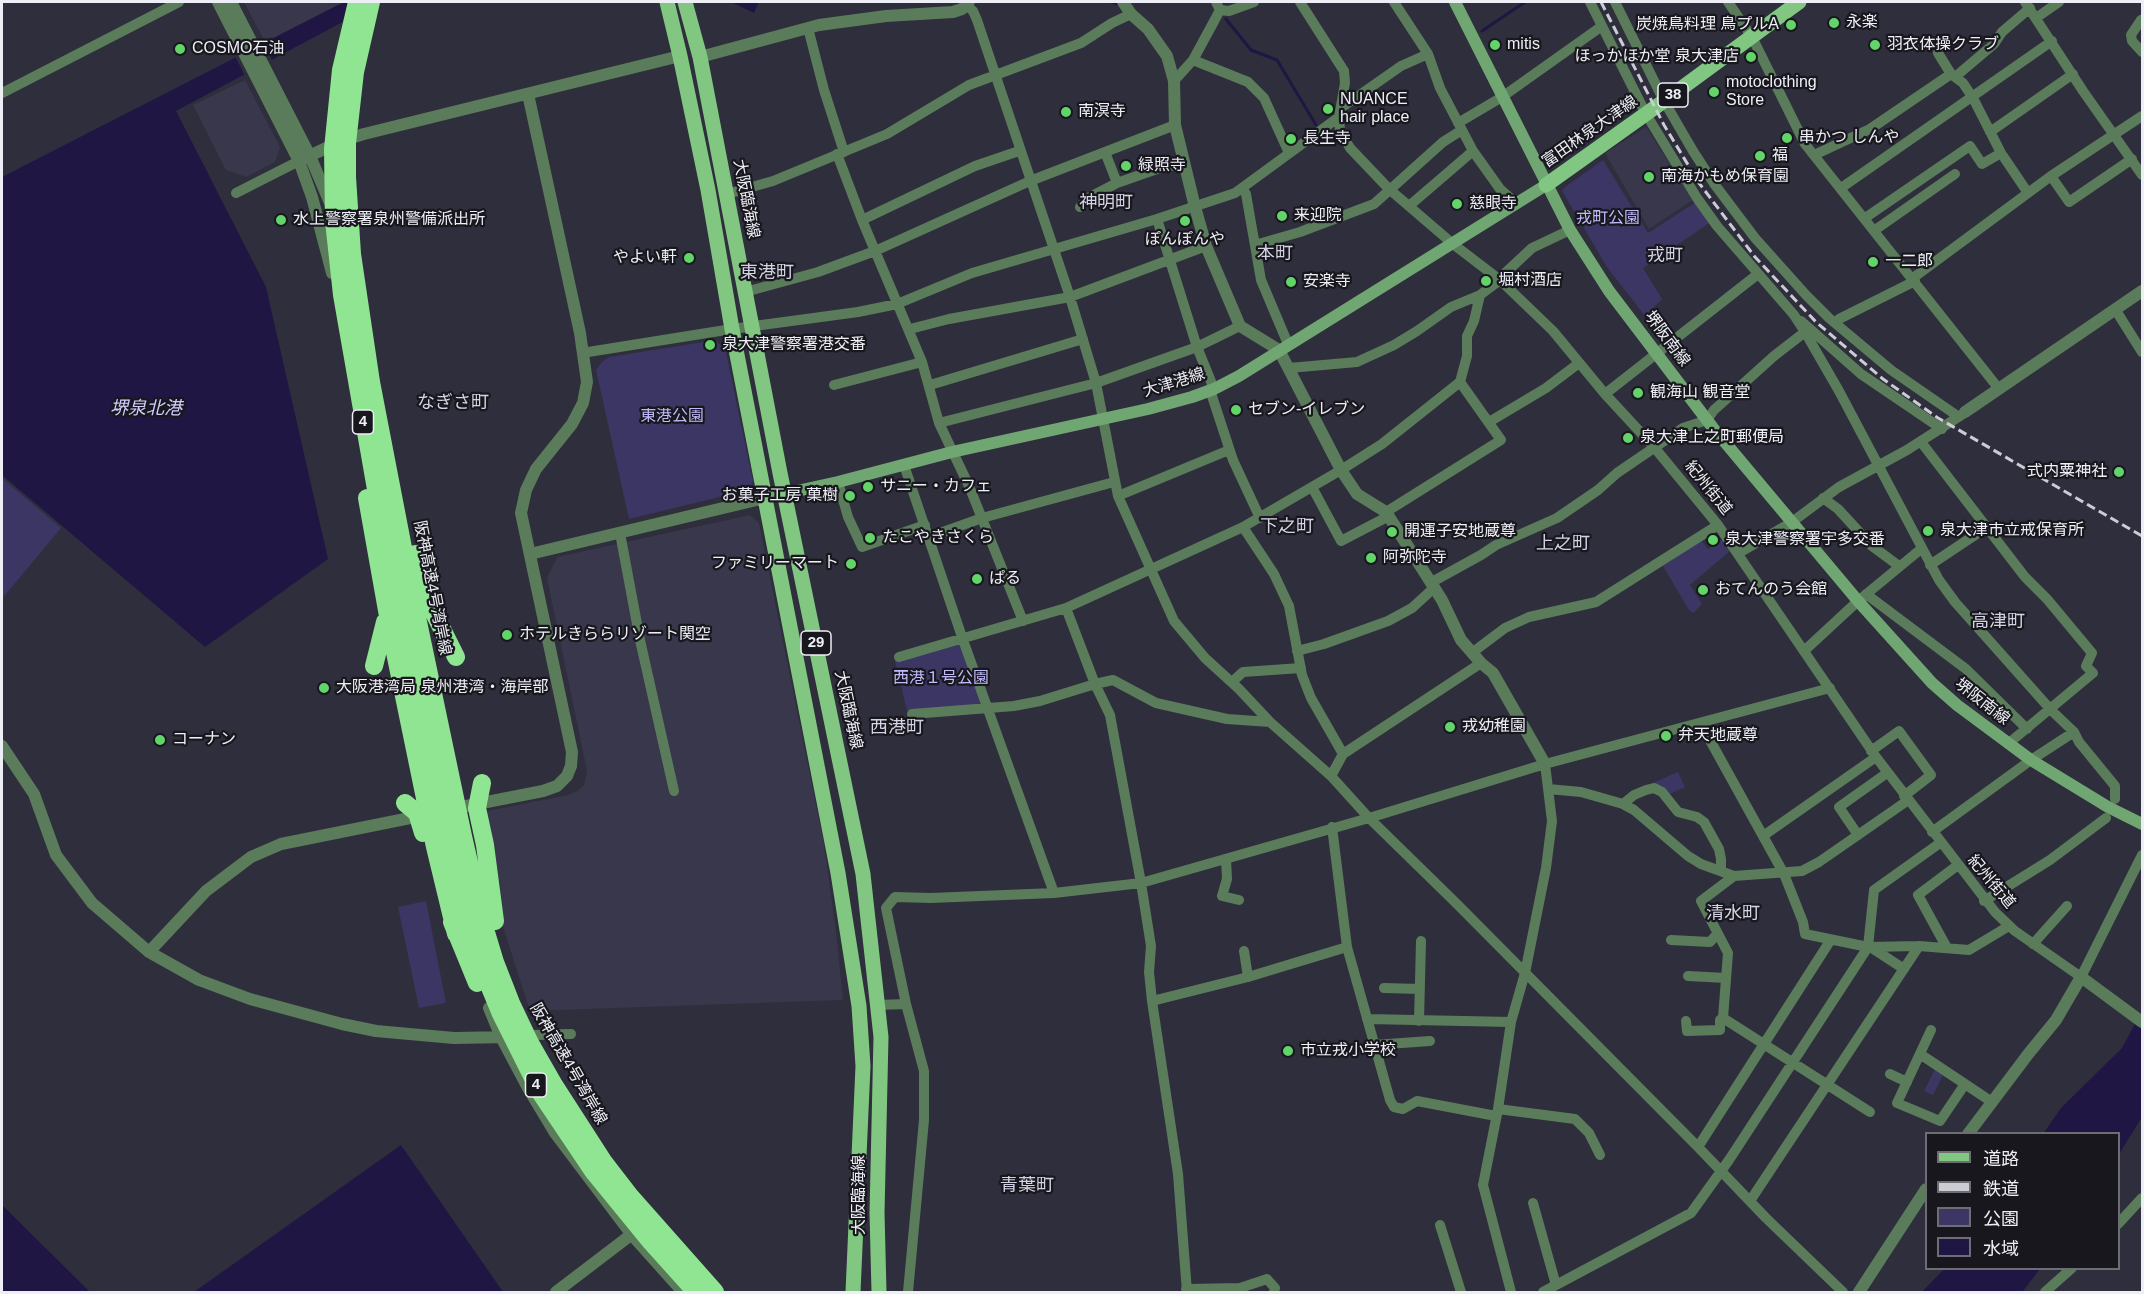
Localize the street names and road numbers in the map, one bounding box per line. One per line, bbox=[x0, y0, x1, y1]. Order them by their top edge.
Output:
road number: 38 bbox=[1658, 83, 1688, 107]
street label: 富田林泉大津線 bbox=[1539, 92, 1641, 172]
street label: 大阪臨海線 bbox=[729, 158, 763, 240]
street label: 堺阪南線 bbox=[1640, 308, 1694, 370]
street label: 大津港線 bbox=[1141, 364, 1207, 402]
road number: 4 bbox=[352, 410, 374, 434]
street label: 紀州街道 bbox=[1680, 457, 1736, 519]
street label: 阪神高速4号湾岸線 bbox=[410, 519, 454, 657]
road number: 29 bbox=[801, 631, 831, 655]
street label: 大阪臨海線 bbox=[830, 669, 866, 751]
street label: 堺阪南線 bbox=[1951, 675, 2013, 729]
street label: 紀州街道 bbox=[1963, 851, 2019, 913]
street label: 阪神高速4号湾岸線 bbox=[525, 1000, 611, 1128]
road number: 4 bbox=[526, 1073, 546, 1097]
street label: 大阪臨海線 bbox=[850, 1155, 870, 1235]

